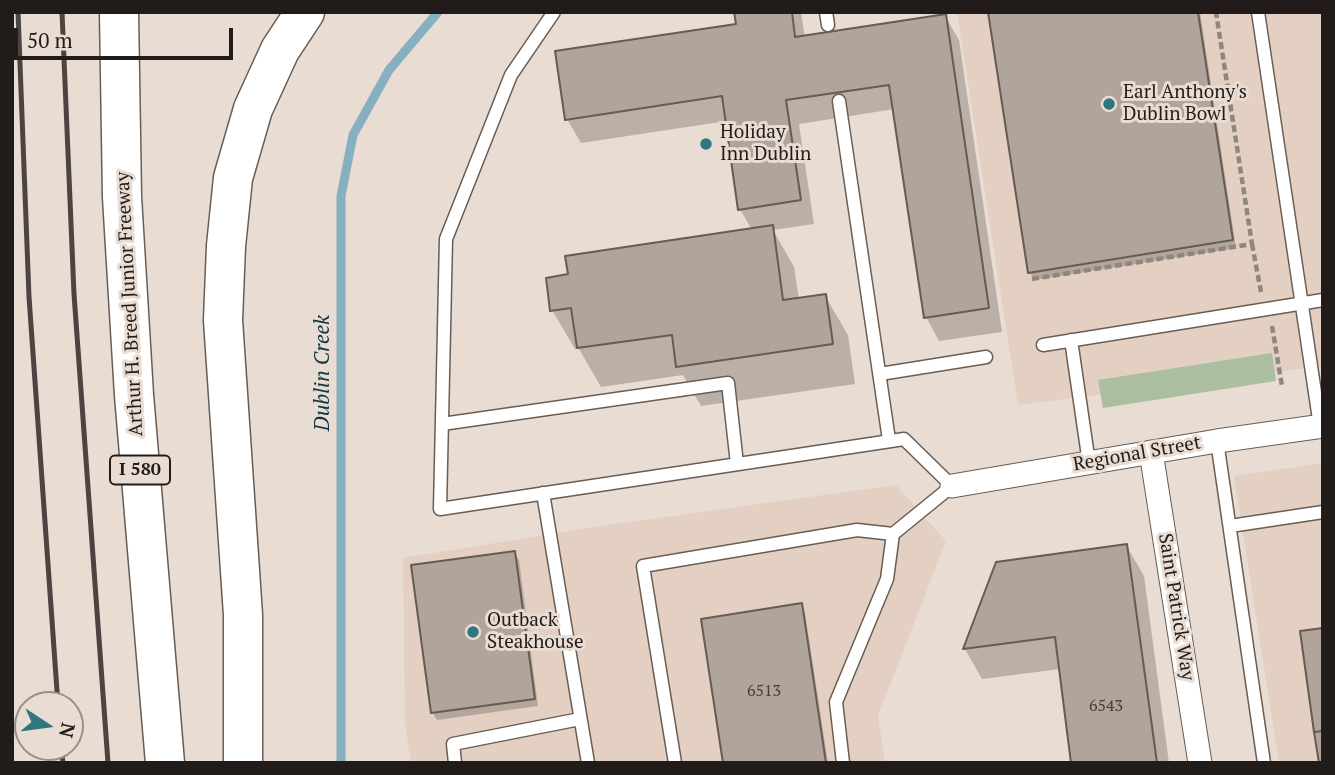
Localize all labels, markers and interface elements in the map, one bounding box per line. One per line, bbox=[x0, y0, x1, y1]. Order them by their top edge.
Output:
scale bar bbox=[18, 14, 236, 58]
text: 50 m bbox=[27, 26, 73, 54]
place label: Earl Anthony's Dublin Bowl bbox=[1123, 82, 1247, 126]
marker: Earl Anthony's Dublin Bowl bbox=[1101, 96, 1117, 112]
place label: Holiday Inn Dublin bbox=[720, 122, 811, 166]
marker: Holiday Inn Dublin bbox=[698, 136, 714, 152]
street label: Arthur H. Breed Junior Freeway bbox=[112, 171, 148, 437]
water label: Dublin Creek bbox=[310, 315, 336, 431]
street label: Regional Street bbox=[1071, 432, 1203, 476]
road number: I 580 bbox=[110, 456, 170, 484]
street label: Saint Patrick Way bbox=[1153, 532, 1199, 682]
place label: Outback Steakhouse bbox=[487, 610, 584, 654]
marker: Outback Steakhouse bbox=[465, 624, 481, 640]
house number: 6513 bbox=[747, 681, 781, 701]
north arrow bbox=[14, 691, 84, 761]
house number: 6543 bbox=[1089, 696, 1123, 716]
text: N bbox=[54, 721, 82, 740]

